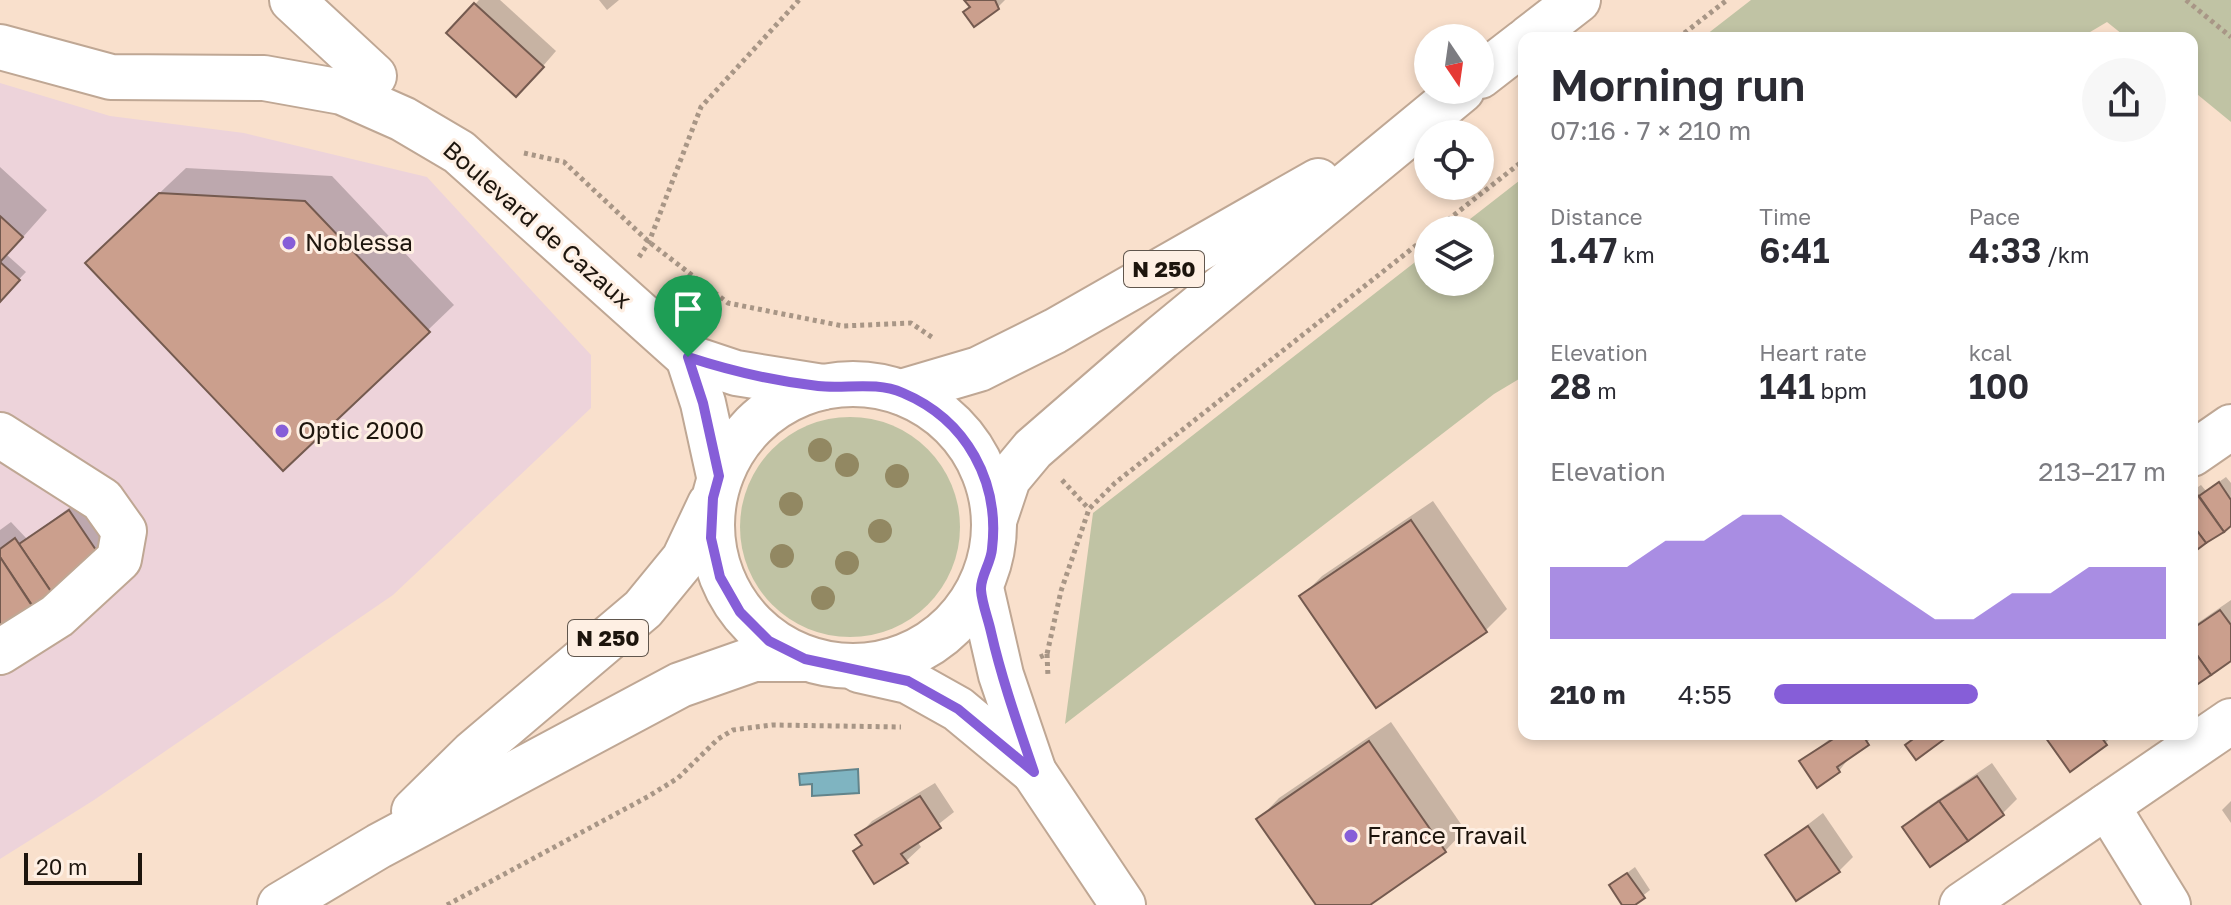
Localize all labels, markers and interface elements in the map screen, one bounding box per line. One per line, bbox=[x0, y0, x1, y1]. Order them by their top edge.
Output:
north arrow bbox=[1414, 24, 1494, 104]
map controls bbox=[1414, 24, 1494, 296]
text: Morning run bbox=[1550, 58, 1805, 111]
button: share bbox=[2082, 58, 2166, 142]
text: 07:16 · 7 × 210 m bbox=[1550, 115, 1751, 146]
button: locate bbox=[1414, 120, 1494, 200]
street label: Boulevard de Cazaux bbox=[438, 134, 638, 314]
text: Distance bbox=[1550, 203, 1642, 230]
text: Time bbox=[1759, 203, 1811, 230]
text: Pace bbox=[1969, 203, 2020, 230]
button: layers bbox=[1414, 216, 1494, 296]
place label: Noblessa bbox=[305, 227, 413, 256]
text: 1.47 bbox=[1550, 230, 1617, 270]
text: 6:41 bbox=[1759, 230, 1830, 270]
text: 4:33 bbox=[1969, 230, 2042, 270]
marker: Noblessa bbox=[280, 234, 298, 252]
text: km bbox=[1617, 241, 1655, 268]
text: /km bbox=[2042, 241, 2090, 268]
road number: N 250 bbox=[1124, 251, 1204, 287]
pin bbox=[654, 275, 722, 357]
icon: arrive bbox=[666, 287, 710, 331]
text: Elevation bbox=[1550, 339, 1648, 366]
text: Heart rate bbox=[1759, 339, 1867, 366]
text: kcal bbox=[1969, 339, 2012, 366]
text: 28 bbox=[1550, 366, 1592, 406]
text: 141 bbox=[1759, 366, 1815, 406]
text: 100 bbox=[1969, 366, 2029, 406]
text: m bbox=[1592, 377, 1617, 404]
text: bpm bbox=[1815, 377, 1867, 404]
place label: Optic 2000 bbox=[298, 415, 424, 444]
marker: Optic 2000 bbox=[273, 422, 291, 440]
text: Elevation bbox=[1550, 456, 1666, 487]
text: 213–217 m bbox=[2038, 456, 2166, 487]
road number: N 250 bbox=[568, 620, 648, 656]
text: 210 m bbox=[1550, 679, 1625, 710]
text: 4:55 bbox=[1678, 679, 1732, 710]
place label: France Travail bbox=[1367, 820, 1527, 849]
marker: France Travail bbox=[1342, 827, 1360, 845]
scale bar bbox=[24, 849, 142, 885]
text: 20 m bbox=[36, 853, 87, 880]

